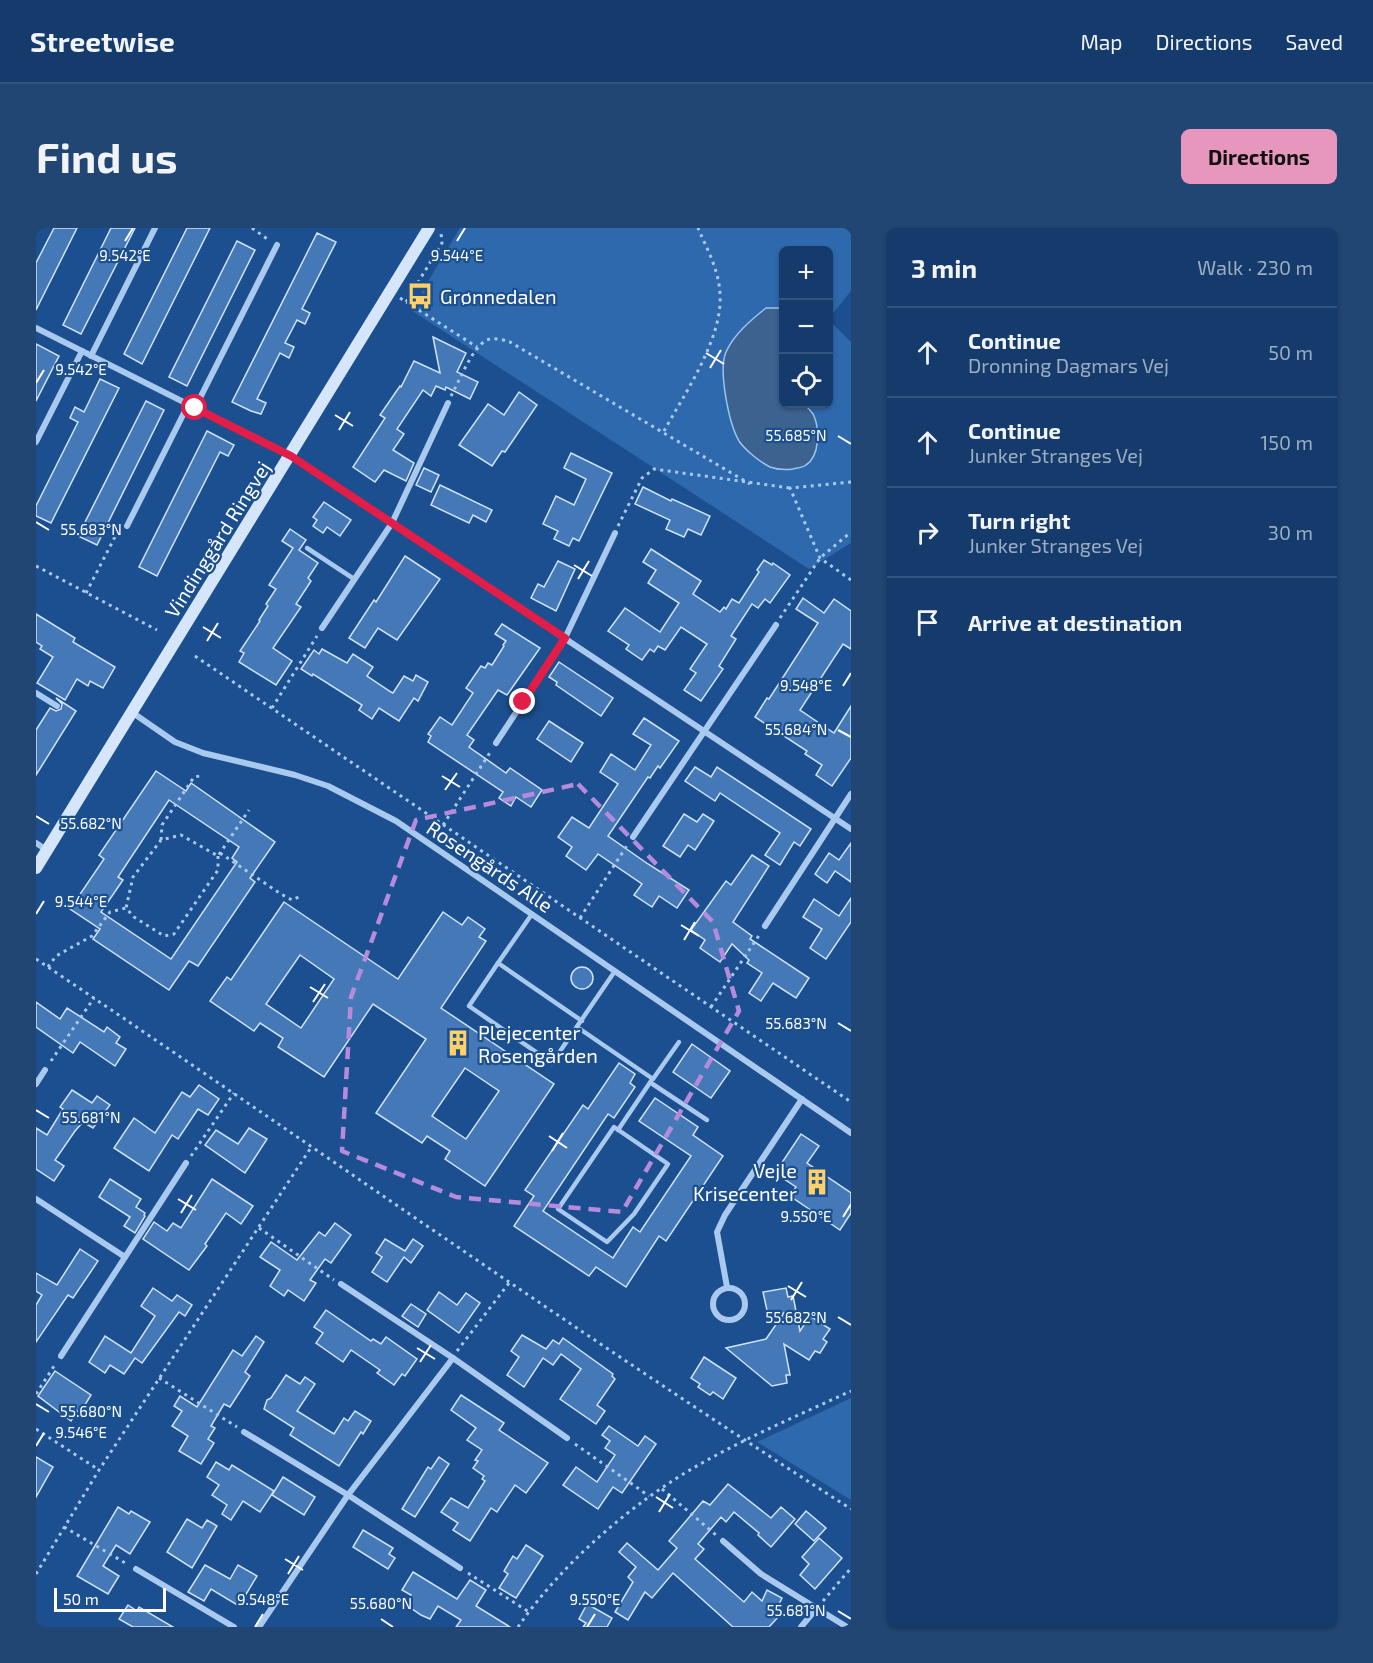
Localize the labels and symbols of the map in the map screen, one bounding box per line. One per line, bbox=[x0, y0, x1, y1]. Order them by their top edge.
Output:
text: 9.542°E bbox=[99, 246, 151, 264]
text: 9.544°E bbox=[431, 246, 483, 264]
bus stop icon: Grønnedalen bbox=[405, 281, 435, 311]
place label: Grønnedalen bbox=[440, 284, 557, 308]
text: 9.542°E bbox=[55, 360, 107, 378]
route start bbox=[181, 394, 207, 420]
text: 55.685°N bbox=[765, 426, 827, 444]
street label: Vindinggård Ringvej bbox=[159, 456, 275, 622]
text: 55.683°N bbox=[60, 520, 122, 538]
text: 9.548°E bbox=[780, 676, 832, 694]
route end bbox=[509, 688, 535, 714]
text: 55.684°N bbox=[765, 720, 827, 738]
text: 55.682°N bbox=[60, 814, 122, 832]
street label: Rosengårds Alle bbox=[422, 815, 558, 917]
text: 9.544°E bbox=[55, 892, 107, 910]
text: 55.683°N bbox=[765, 1014, 827, 1032]
place label: Plejecenter Rosengården bbox=[478, 1020, 598, 1067]
building icon: Plejecenter Rosengården bbox=[443, 1028, 473, 1058]
text: 55.681°N bbox=[61, 1108, 121, 1126]
place label: Vejle Krisecenter bbox=[693, 1158, 797, 1205]
building icon: Vejle Krisecenter bbox=[802, 1167, 832, 1197]
text: 9.550°E bbox=[781, 1207, 832, 1225]
text: 55.682°N bbox=[765, 1308, 827, 1326]
text: 55.680°N bbox=[60, 1402, 122, 1420]
text: 9.546°E bbox=[55, 1423, 107, 1441]
scale bar bbox=[54, 1585, 166, 1612]
text: 9.548°E bbox=[237, 1590, 289, 1608]
text: 9.550°E bbox=[570, 1590, 621, 1608]
text: 55.680°N bbox=[350, 1594, 412, 1612]
text: 55.681°N bbox=[766, 1601, 826, 1619]

